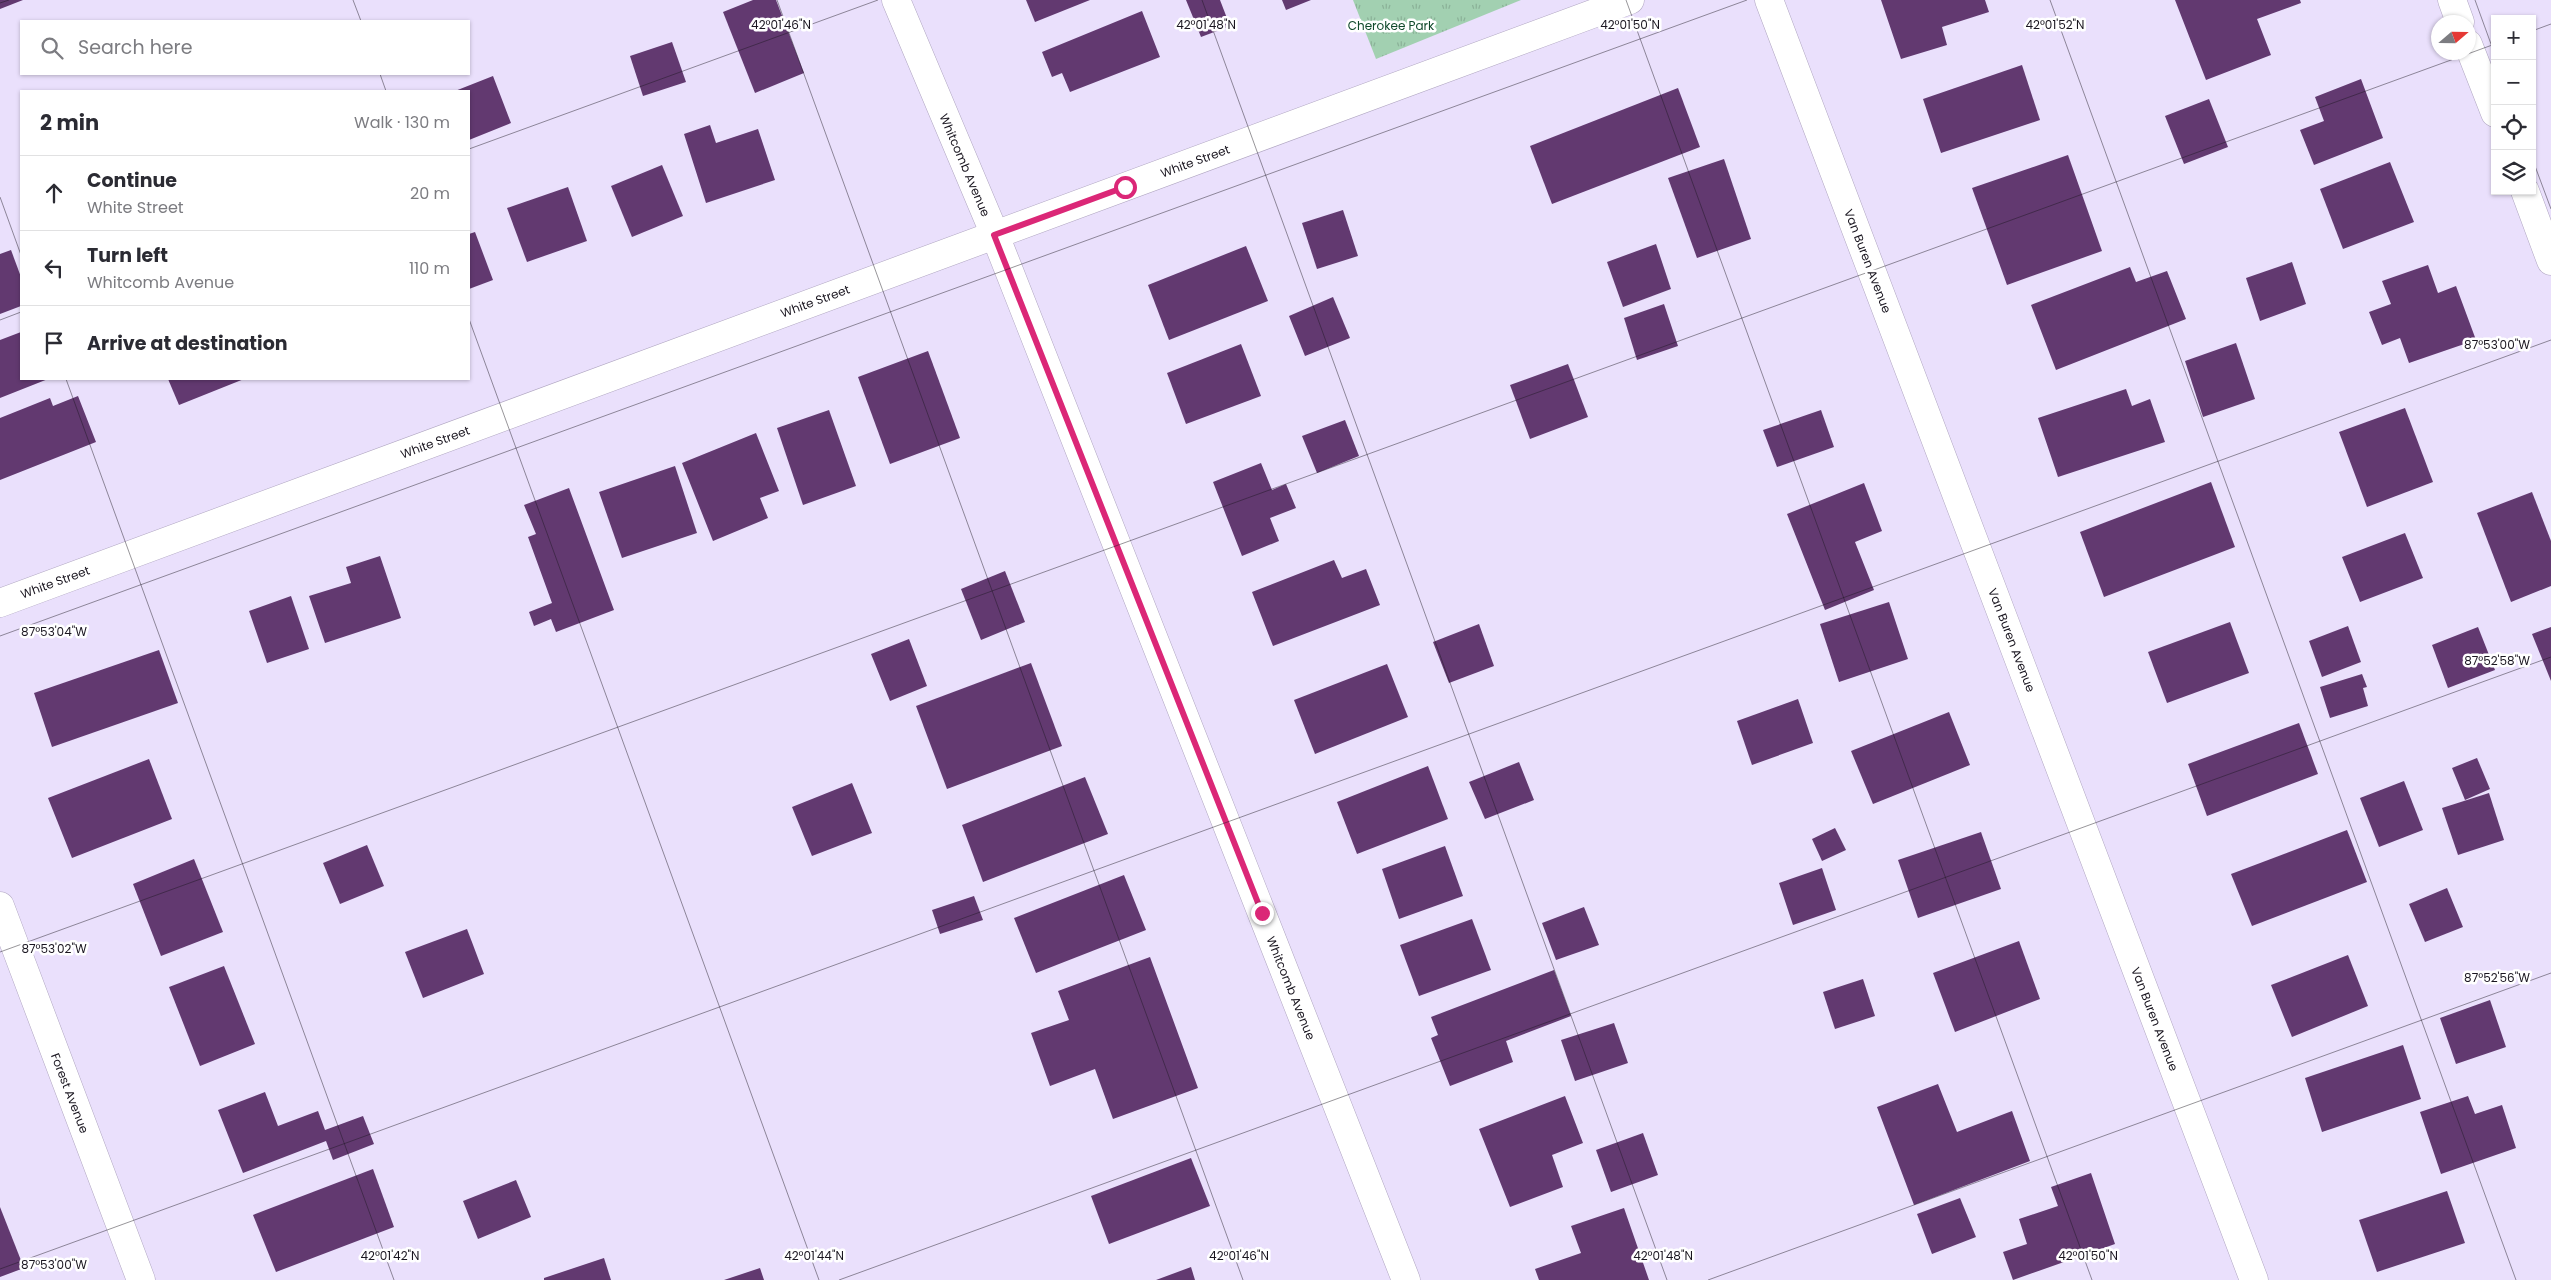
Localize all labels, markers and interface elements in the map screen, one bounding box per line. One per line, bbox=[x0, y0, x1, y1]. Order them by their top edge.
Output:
north arrow bbox=[2431, 15, 2476, 60]
map controls bbox=[2491, 15, 2536, 195]
button: + bbox=[2491, 15, 2536, 60]
text: 42°01'46"N bbox=[751, 16, 811, 33]
text: 42°01'48"N bbox=[1176, 16, 1236, 33]
text: 42°01'50"N bbox=[1600, 16, 1660, 33]
text: 42°01'52"N bbox=[2025, 16, 2085, 33]
park label: Cherokee Park bbox=[1348, 17, 1435, 34]
search box bbox=[20, 20, 470, 75]
icon: search bbox=[38, 34, 66, 62]
text: Search here bbox=[78, 34, 192, 61]
button: − bbox=[2491, 60, 2536, 105]
button: locate bbox=[2491, 105, 2536, 150]
text: 2 min bbox=[40, 108, 99, 137]
text: Walk · 130 m bbox=[354, 111, 450, 134]
street label: Whitcomb Avenue bbox=[936, 111, 994, 219]
street label: White Street bbox=[1158, 141, 1232, 181]
button: layers bbox=[2491, 150, 2536, 195]
text: Continue bbox=[87, 167, 177, 194]
route start bbox=[1114, 176, 1137, 199]
icon: ahead bbox=[40, 179, 68, 207]
text: 20 m bbox=[410, 182, 450, 205]
text: White Street bbox=[87, 196, 184, 219]
street label: Van Buren Avenue bbox=[1840, 207, 1896, 315]
text: Turn left bbox=[87, 242, 168, 269]
icon: left bbox=[40, 254, 68, 282]
text: 110 m bbox=[409, 257, 450, 280]
text: Whitcomb Avenue bbox=[87, 271, 234, 294]
street label: White Street bbox=[778, 281, 852, 321]
icon: arrive bbox=[40, 329, 68, 357]
text: Arrive at destination bbox=[87, 330, 288, 357]
text: 87°53'00"W bbox=[2464, 336, 2530, 353]
street label: White Street bbox=[398, 422, 472, 462]
street label: White Street bbox=[18, 562, 92, 602]
street label: Van Buren Avenue bbox=[1984, 586, 2040, 694]
text: 87°53'04"W bbox=[21, 623, 87, 640]
text: 87°52'58"W bbox=[2464, 652, 2530, 669]
route end bbox=[1251, 902, 1274, 925]
street label: Whitcomb Avenue bbox=[1262, 934, 1320, 1042]
text: 87°53'02"W bbox=[21, 940, 87, 957]
street label: Van Buren Avenue bbox=[2127, 965, 2183, 1073]
text: 87°52'56"W bbox=[2464, 969, 2530, 986]
street label: Forest Avenue bbox=[47, 1050, 93, 1136]
text: 42°01'42"N bbox=[360, 1247, 420, 1264]
text: 42°01'44"N bbox=[784, 1247, 844, 1264]
text: 42°01'46"N bbox=[1209, 1247, 1269, 1264]
text: 42°01'48"N bbox=[1633, 1247, 1693, 1264]
text: 42°01'50"N bbox=[2058, 1247, 2118, 1264]
text: 87°53'00"W bbox=[21, 1256, 87, 1273]

